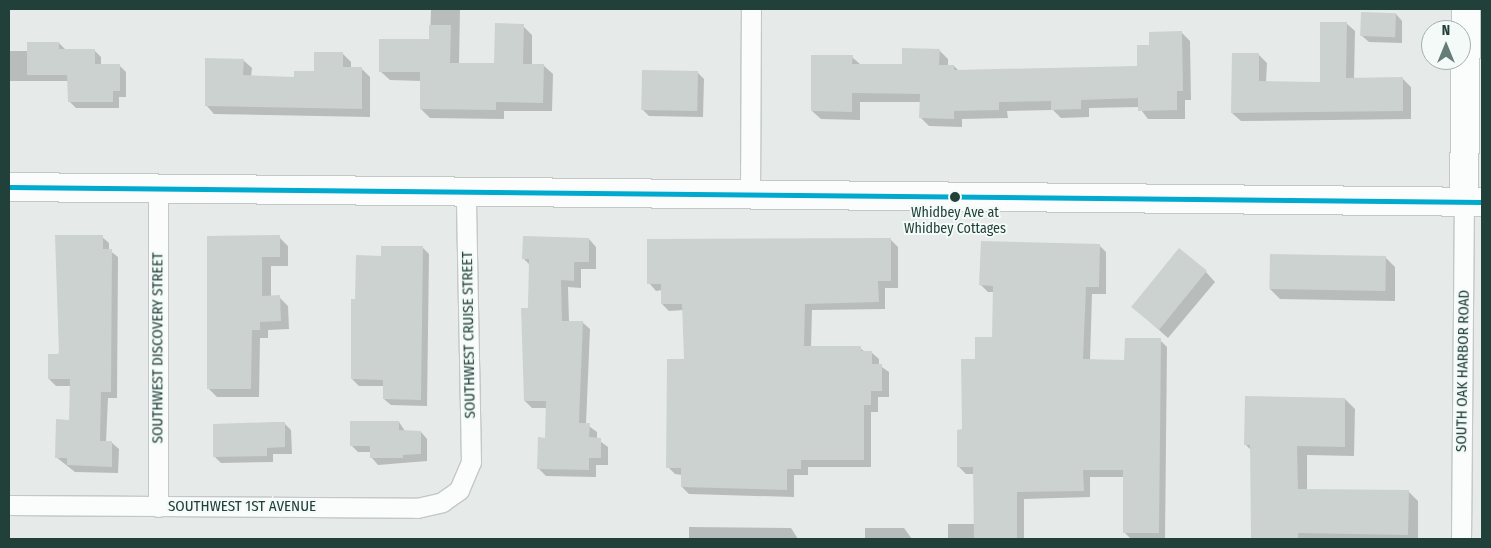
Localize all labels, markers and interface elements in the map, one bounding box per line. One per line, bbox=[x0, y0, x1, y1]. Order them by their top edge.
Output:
north arrow bbox=[1421, 20, 1471, 70]
text: N bbox=[1442, 22, 1450, 39]
marker: Whidbey Ave at Whidbey Cottages bbox=[950, 192, 960, 202]
place label: Whidbey Ave at Whidbey Cottages bbox=[904, 205, 1006, 238]
street label: SOUTHWEST CRUISE STREET bbox=[459, 251, 479, 419]
street label: SOUTHWEST DISCOVERY STREET bbox=[149, 253, 167, 443]
street label: SOUTH OAK HARBOR ROAD bbox=[1453, 290, 1473, 452]
street label: SOUTHWEST 1ST AVENUE bbox=[168, 498, 316, 516]

